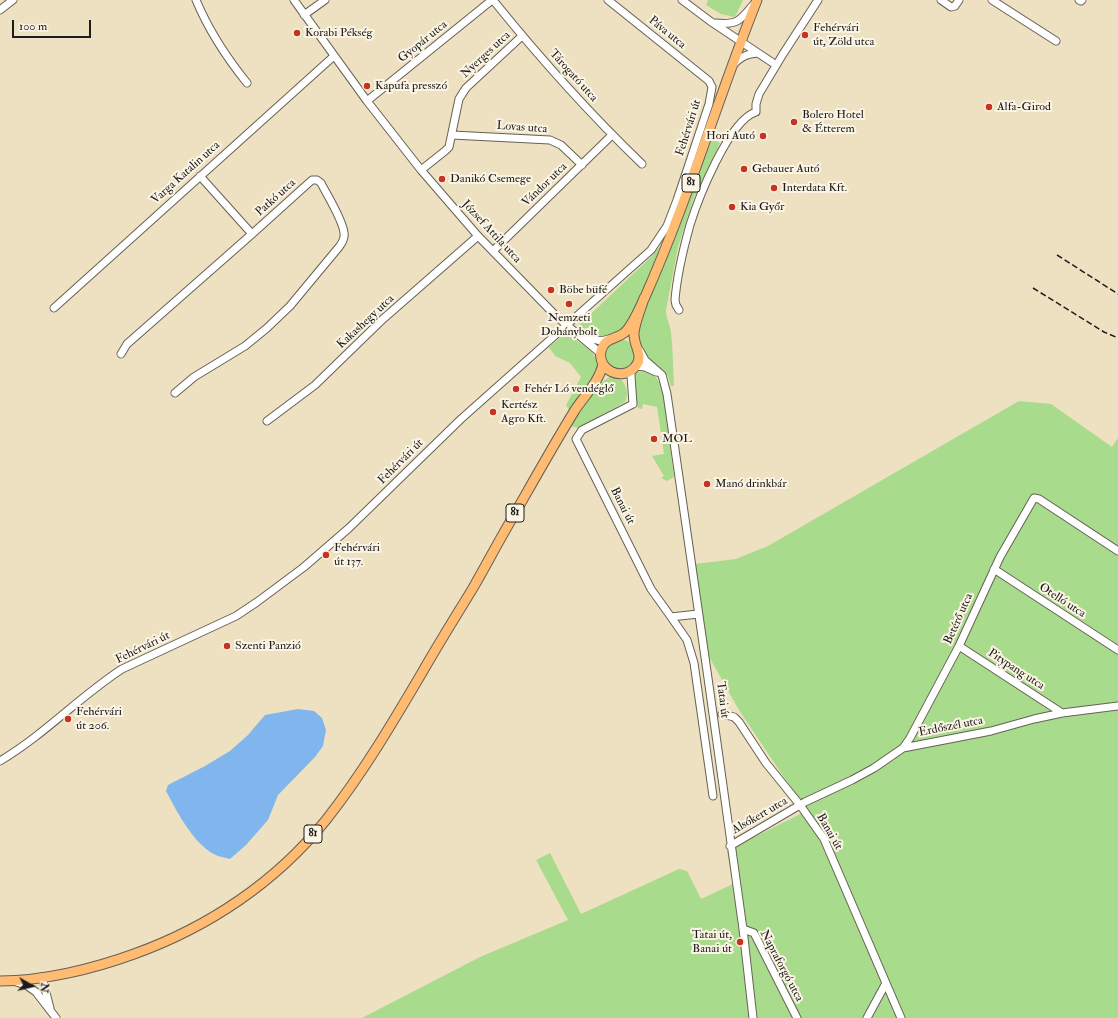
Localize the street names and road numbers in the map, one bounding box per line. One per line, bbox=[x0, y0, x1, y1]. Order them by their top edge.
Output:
street label: Páva utca bbox=[645, 14, 689, 52]
street label: Gyopár utca bbox=[396, 18, 450, 66]
street label: Nyerges utca bbox=[458, 28, 514, 82]
street label: Tárogató utca bbox=[546, 47, 600, 105]
street label: Fehérvári út bbox=[673, 98, 705, 158]
street label: Lovas utca bbox=[496, 119, 548, 137]
street label: Varga Katalin utca bbox=[149, 139, 223, 207]
street label: Vándor utca bbox=[519, 160, 571, 210]
road number: 81 bbox=[682, 174, 700, 192]
street label: Patkó utca bbox=[253, 176, 299, 220]
street label: József Attila utca bbox=[458, 198, 524, 266]
street label: Kakashegy utca bbox=[334, 292, 398, 352]
street label: Fehérvári út bbox=[375, 436, 427, 488]
street label: Banai út bbox=[607, 485, 637, 527]
road number: 81 bbox=[506, 504, 524, 522]
street label: Otelló utca bbox=[1036, 581, 1088, 621]
street label: Betérő utca bbox=[941, 591, 977, 647]
street label: Fehérvári út bbox=[114, 629, 172, 667]
street label: Pitypang utca bbox=[985, 646, 1047, 694]
street label: Tatai út bbox=[713, 681, 731, 719]
street label: Erdőszél utca bbox=[918, 714, 984, 740]
street label: Alsókert utca bbox=[730, 794, 790, 838]
street label: Banai út bbox=[813, 811, 845, 853]
road number: 81 bbox=[304, 825, 322, 843]
street label: Napraforgó utca bbox=[756, 928, 806, 1004]

